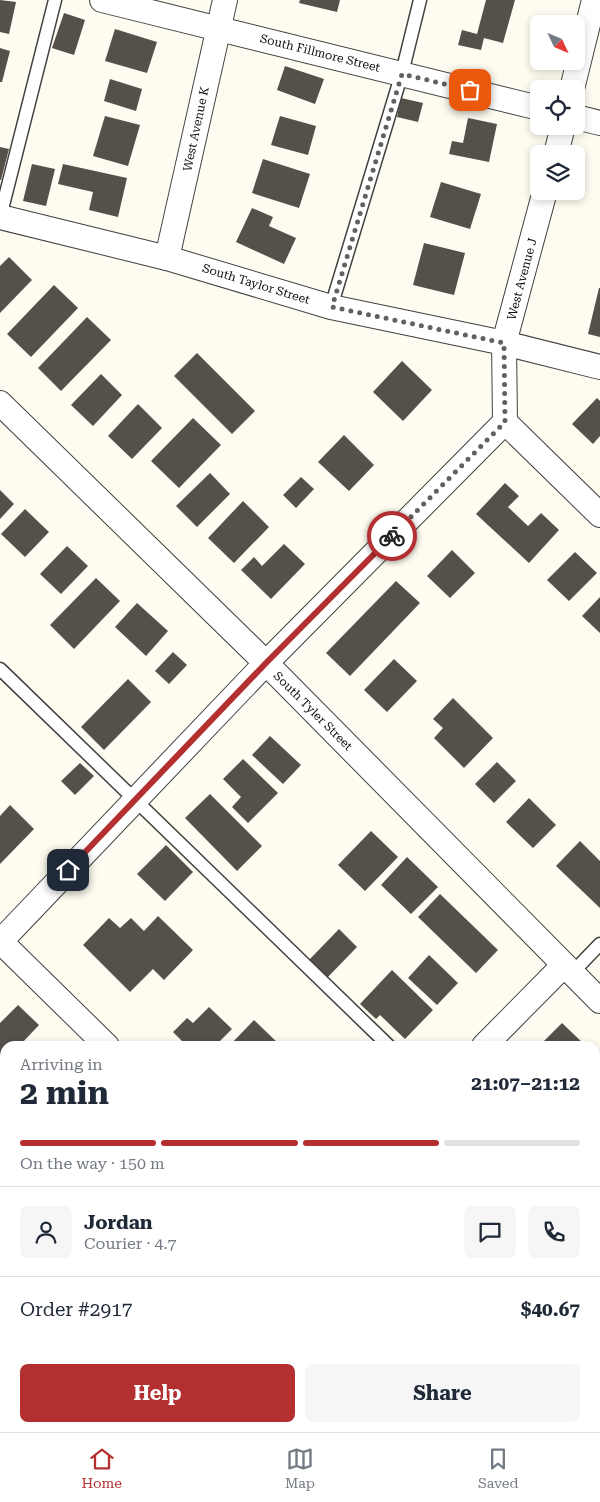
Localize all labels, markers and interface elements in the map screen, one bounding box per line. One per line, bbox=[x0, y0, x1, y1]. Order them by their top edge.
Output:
north arrow bbox=[530, 15, 585, 70]
map controls bbox=[530, 15, 585, 200]
street label: South Fillmore Street bbox=[258, 31, 382, 75]
pin bbox=[449, 69, 491, 111]
icon: bag bbox=[456, 76, 484, 104]
button: locate bbox=[530, 80, 585, 135]
street label: West Avenue K bbox=[180, 85, 212, 173]
button: layers bbox=[530, 145, 585, 200]
street label: West Avenue J bbox=[504, 236, 540, 322]
street label: South Taylor Street bbox=[201, 261, 312, 307]
courier bbox=[367, 511, 417, 561]
icon: bike bbox=[378, 522, 406, 550]
street label: South Tyler Street bbox=[271, 669, 356, 754]
pin bbox=[47, 849, 89, 891]
icon: home bbox=[54, 856, 82, 884]
text: Arriving in bbox=[20, 1055, 103, 1074]
text: 21:07–21:12 bbox=[471, 1072, 580, 1095]
text: 2 min bbox=[20, 1074, 109, 1112]
text: On the way · 150 m bbox=[20, 1154, 165, 1173]
button: person bbox=[20, 1206, 72, 1258]
button: chat bbox=[464, 1206, 516, 1258]
button: phone bbox=[528, 1206, 580, 1258]
text: Jordan bbox=[84, 1211, 153, 1234]
text: Courier · 4.7 bbox=[84, 1234, 177, 1253]
text: Order #2917 bbox=[20, 1298, 132, 1321]
text: $40.67 bbox=[521, 1298, 580, 1321]
button: Help bbox=[20, 1364, 295, 1422]
button: Share bbox=[305, 1364, 580, 1422]
tab: Home bbox=[81, 1445, 122, 1491]
tab: Map bbox=[285, 1445, 315, 1491]
tab: Saved bbox=[478, 1445, 519, 1491]

